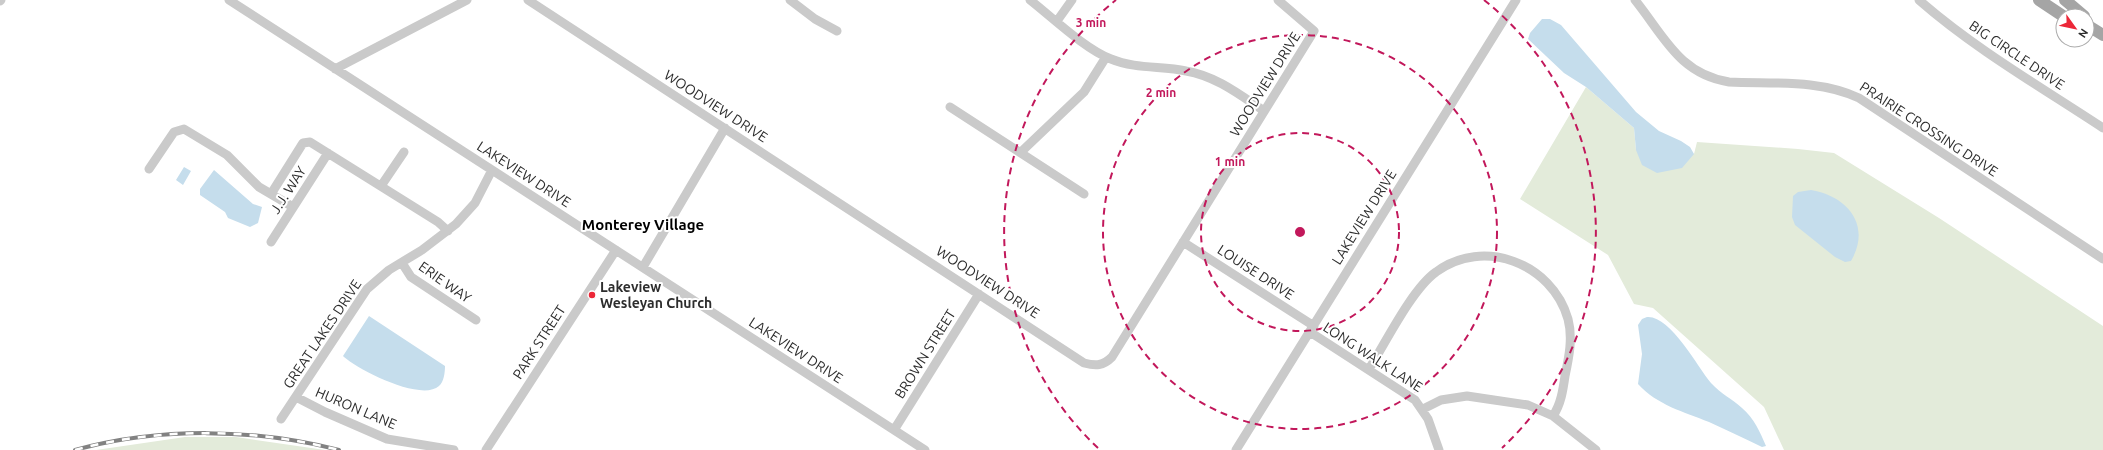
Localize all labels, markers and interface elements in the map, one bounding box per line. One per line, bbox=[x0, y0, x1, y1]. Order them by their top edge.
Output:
north arrow bbox=[2055, 8, 2095, 48]
text: 3 min bbox=[1076, 16, 1106, 29]
street label: BIG CIRCLE DRIVE bbox=[1966, 17, 2068, 93]
text: N bbox=[2076, 27, 2091, 40]
street label: WOODVIEW DRIVE bbox=[1226, 29, 1304, 139]
street label: WOODVIEW DRIVE bbox=[661, 67, 771, 145]
street label: PRAIRIE CROSSING DRIVE bbox=[1857, 78, 2001, 180]
text: 2 min bbox=[1146, 86, 1176, 99]
street label: LAKEVIEW DRIVE bbox=[474, 138, 574, 210]
text: 1 min bbox=[1215, 155, 1245, 168]
street label: J.J. WAY bbox=[267, 163, 309, 217]
street label: LAKEVIEW DRIVE bbox=[1328, 167, 1400, 267]
district label: Monterey Village bbox=[582, 216, 704, 233]
centre of rings bbox=[1293, 225, 1307, 239]
street label: LOUISE DRIVE bbox=[1215, 241, 1297, 303]
street label: WOODVIEW DRIVE bbox=[933, 243, 1043, 321]
street label: ERIE WAY bbox=[416, 258, 474, 306]
street label: GREAT LAKES DRIVE bbox=[280, 276, 364, 391]
place label: Lakeview Wesleyan Church bbox=[600, 279, 712, 311]
marker: Lakeview Wesleyan Church bbox=[587, 290, 597, 300]
street label: PARK STREET bbox=[509, 302, 569, 382]
street label: BROWN STREET bbox=[891, 306, 959, 401]
street label: LAKEVIEW DRIVE bbox=[746, 314, 846, 386]
street label: LONG WALK LANE bbox=[1320, 319, 1426, 395]
street label: HURON LANE bbox=[313, 384, 399, 432]

